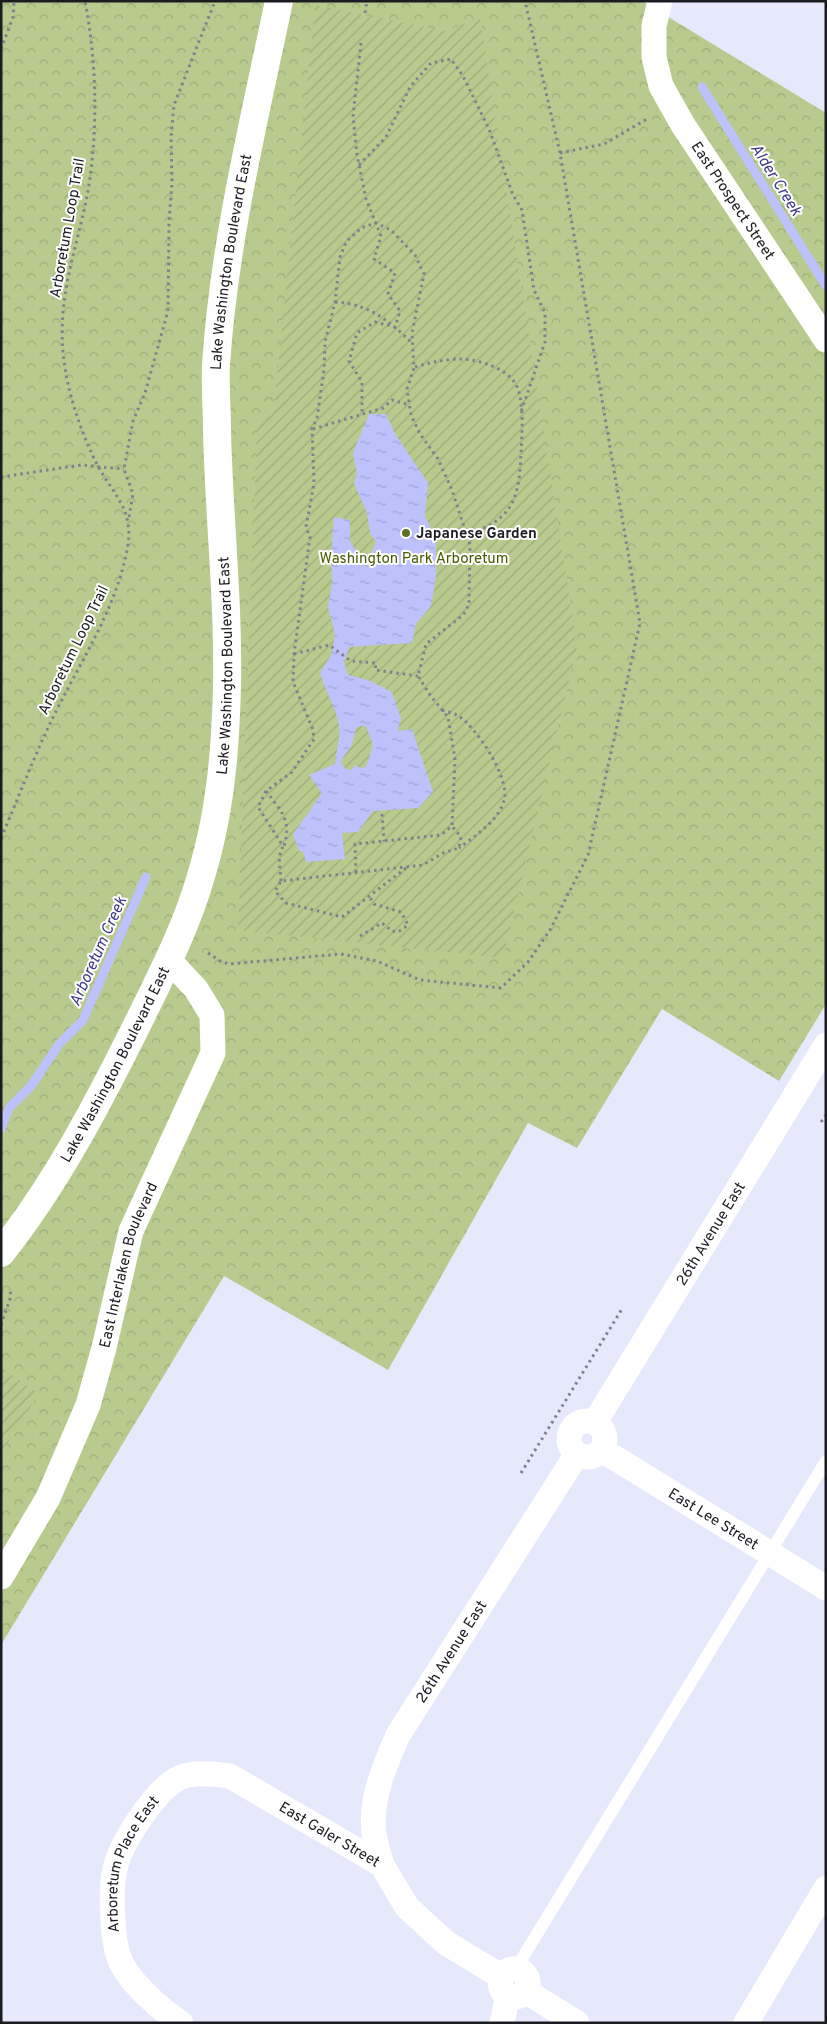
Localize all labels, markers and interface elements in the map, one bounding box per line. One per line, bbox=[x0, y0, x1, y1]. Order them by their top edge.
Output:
street label: East Prospect Street bbox=[686, 139, 778, 264]
water label: Alder Creek bbox=[745, 140, 806, 221]
street label: Lake Washington Boulevard East bbox=[208, 153, 257, 371]
street label: Arboretum Loop Trail bbox=[47, 157, 90, 300]
place label: Japanese Garden bbox=[416, 525, 537, 544]
marker: Japanese Garden bbox=[400, 527, 412, 539]
park label: Washington Park Arboretum bbox=[319, 550, 509, 569]
street label: Lake Washington Boulevard East bbox=[214, 556, 238, 776]
street label: Arboretum Loop Trail bbox=[35, 583, 114, 718]
water label: Arboretum Creek bbox=[66, 893, 132, 1010]
street label: Lake Washington Boulevard East bbox=[57, 964, 175, 1166]
street label: 26th Avenue East bbox=[673, 1179, 751, 1290]
street label: East Interlaken Boulevard bbox=[96, 1180, 163, 1350]
street label: East Lee Street bbox=[664, 1485, 761, 1555]
street label: 26th Avenue East bbox=[413, 1598, 492, 1707]
street label: Arboretum Place East bbox=[104, 1793, 164, 1933]
street label: East Galer Street bbox=[275, 1799, 383, 1873]

